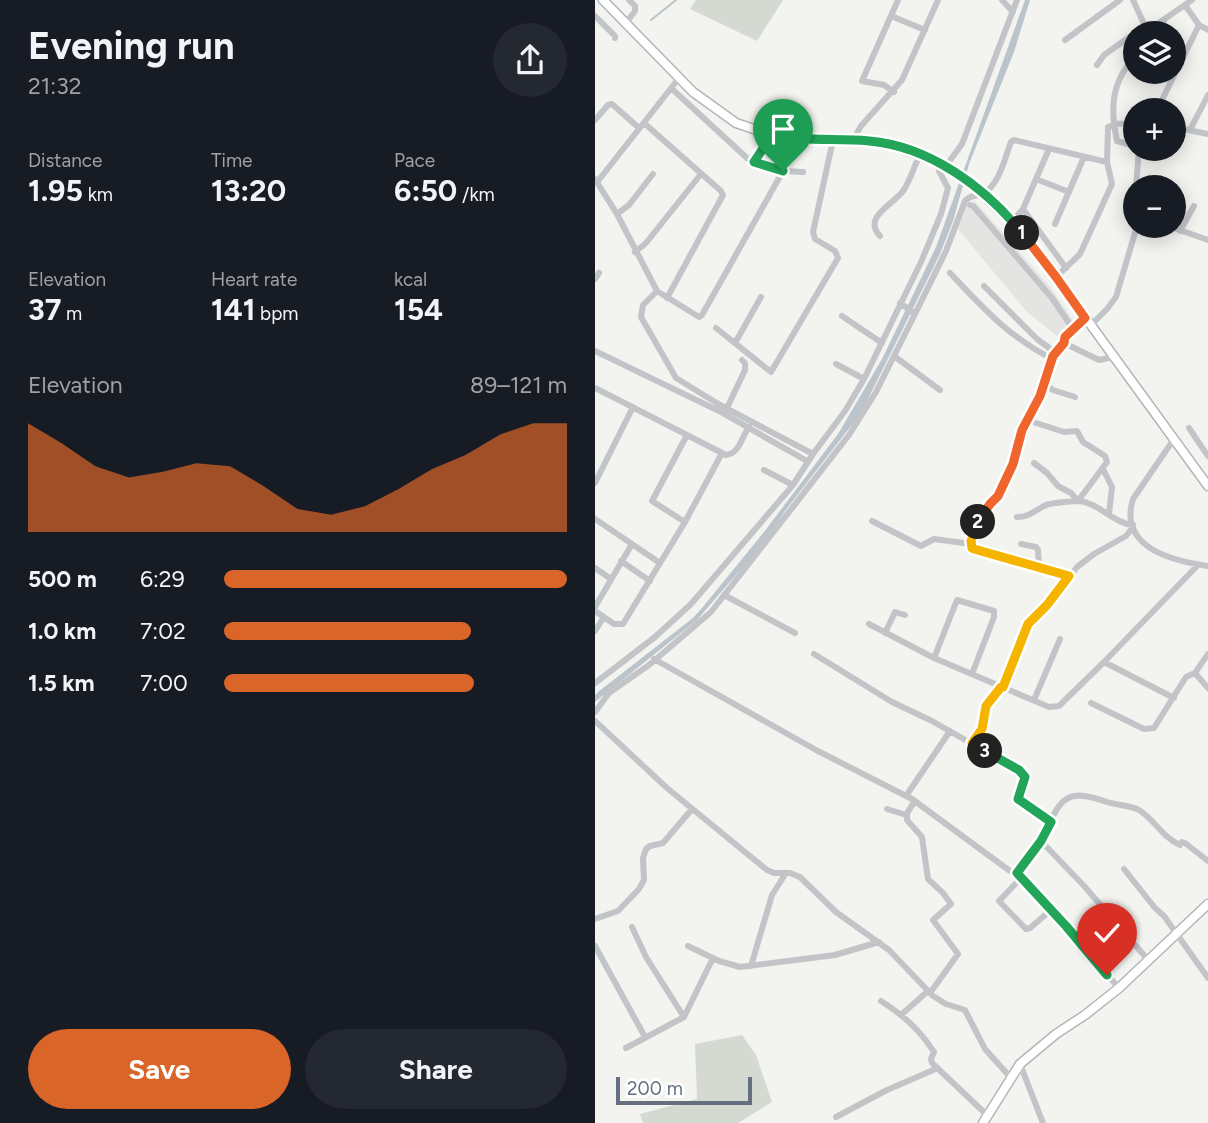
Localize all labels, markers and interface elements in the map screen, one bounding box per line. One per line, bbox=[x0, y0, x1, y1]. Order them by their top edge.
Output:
map controls bbox=[1123, 21, 1186, 238]
button: layers bbox=[1123, 21, 1186, 84]
text: Evening run bbox=[28, 23, 235, 69]
button: share bbox=[493, 23, 567, 97]
text: 21:32 bbox=[28, 72, 82, 100]
button: + bbox=[1123, 98, 1186, 161]
pin bbox=[753, 99, 813, 171]
icon: arrive bbox=[764, 110, 802, 148]
text: Distance bbox=[28, 149, 102, 172]
text: Time bbox=[211, 149, 252, 172]
text: Pace bbox=[394, 149, 435, 172]
text: 1.95 bbox=[28, 172, 83, 209]
text: 13:20 bbox=[211, 172, 286, 209]
text: 6:50 bbox=[394, 172, 457, 209]
button: − bbox=[1123, 175, 1186, 238]
text: km bbox=[83, 183, 113, 206]
text: /km bbox=[457, 183, 495, 206]
pin: 1 bbox=[1005, 216, 1039, 250]
text: 1 bbox=[1017, 221, 1026, 244]
text: Elevation bbox=[28, 268, 106, 291]
text: Heart rate bbox=[211, 268, 297, 291]
text: kcal bbox=[394, 268, 427, 291]
text: 37 bbox=[28, 291, 61, 328]
text: 141 bbox=[211, 291, 255, 328]
text: 154 bbox=[394, 291, 443, 328]
text: m bbox=[61, 302, 82, 325]
text: bpm bbox=[255, 302, 299, 325]
text: Elevation bbox=[28, 371, 123, 399]
text: 89–121 m bbox=[470, 371, 567, 399]
pin: 2 bbox=[961, 504, 995, 540]
text: 2 bbox=[972, 510, 983, 533]
text: 500 m bbox=[28, 565, 97, 593]
text: 6:29 bbox=[140, 565, 185, 593]
text: 1.0 km bbox=[28, 617, 96, 645]
text: 7:02 bbox=[140, 617, 186, 645]
text: 1.5 km bbox=[28, 669, 95, 697]
text: 7:00 bbox=[140, 669, 188, 697]
pin: 3 bbox=[967, 734, 1003, 768]
text: 3 bbox=[979, 739, 990, 762]
pin bbox=[1077, 903, 1137, 975]
icon: check bbox=[1088, 914, 1126, 952]
button: Save bbox=[28, 1029, 291, 1109]
button: Share bbox=[305, 1029, 567, 1109]
scale bar bbox=[616, 1074, 753, 1106]
text: 200 m bbox=[627, 1077, 683, 1100]

